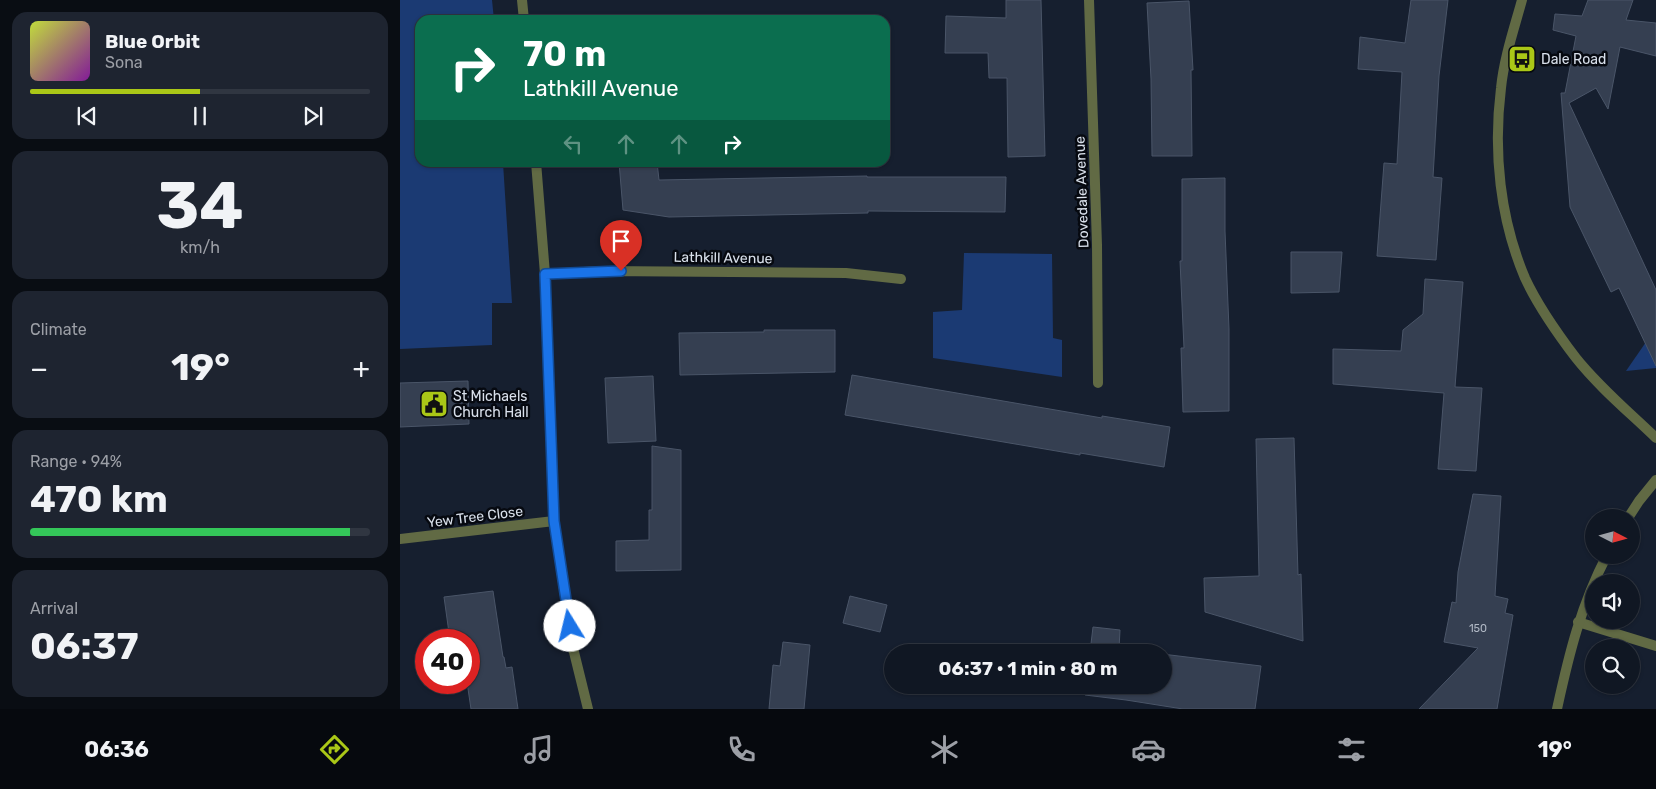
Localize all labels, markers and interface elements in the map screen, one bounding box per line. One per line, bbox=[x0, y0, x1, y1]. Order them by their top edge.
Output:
text: Blue Orbit bbox=[105, 30, 200, 53]
text: 70 m bbox=[523, 33, 606, 75]
icon: right bbox=[440, 35, 505, 100]
bus stop icon: Dale Road bbox=[1507, 44, 1537, 74]
place label: Dale Road bbox=[1541, 51, 1606, 68]
text: Sona bbox=[105, 53, 143, 72]
text: Lathkill Avenue bbox=[523, 75, 679, 102]
icon: previous bbox=[73, 102, 101, 130]
icon: pause bbox=[186, 102, 214, 130]
icon: next bbox=[299, 102, 327, 130]
icon: left bbox=[559, 130, 587, 158]
icon: ahead bbox=[612, 130, 640, 158]
icon: ahead bbox=[665, 130, 693, 158]
icon: right bbox=[718, 130, 746, 158]
street label: Dovedale Avenue bbox=[1072, 136, 1092, 248]
text: 34 bbox=[156, 167, 244, 244]
pin bbox=[600, 220, 642, 271]
icon: arrive bbox=[607, 227, 635, 255]
text: km/h bbox=[180, 238, 220, 257]
street label: Lathkill Avenue bbox=[673, 249, 773, 267]
text: Climate bbox=[30, 320, 87, 339]
text: 19° bbox=[171, 344, 230, 390]
text: − bbox=[30, 352, 48, 385]
text: + bbox=[353, 352, 370, 385]
place label: St Michaels Church Hall bbox=[453, 388, 529, 421]
public building icon: St Michaels Church Hall bbox=[419, 389, 449, 419]
text: Range · 94% bbox=[30, 452, 122, 471]
text: 470 km bbox=[30, 476, 168, 522]
street label: Yew Tree Close bbox=[426, 503, 524, 531]
north arrow bbox=[1585, 509, 1640, 564]
map controls bbox=[1585, 509, 1640, 694]
button: sound bbox=[1585, 574, 1640, 629]
text: Arrival bbox=[30, 599, 78, 618]
position arrow bbox=[543, 599, 595, 651]
house number: 150 bbox=[1469, 622, 1487, 635]
text: 06:37 bbox=[30, 623, 139, 669]
speed limit sign: 40 bbox=[415, 629, 480, 694]
button: search bbox=[1585, 639, 1640, 694]
text: 06:37 · 1 min · 80 m bbox=[939, 657, 1117, 680]
icon: directions bbox=[317, 732, 352, 767]
icon: music bbox=[521, 732, 556, 767]
icon: phone bbox=[724, 732, 759, 767]
icon: climate bbox=[927, 732, 962, 767]
icon: car bbox=[1131, 732, 1166, 767]
icon: filters bbox=[1334, 732, 1369, 767]
text: 06:36 bbox=[84, 736, 149, 763]
text: 19° bbox=[1538, 736, 1572, 763]

